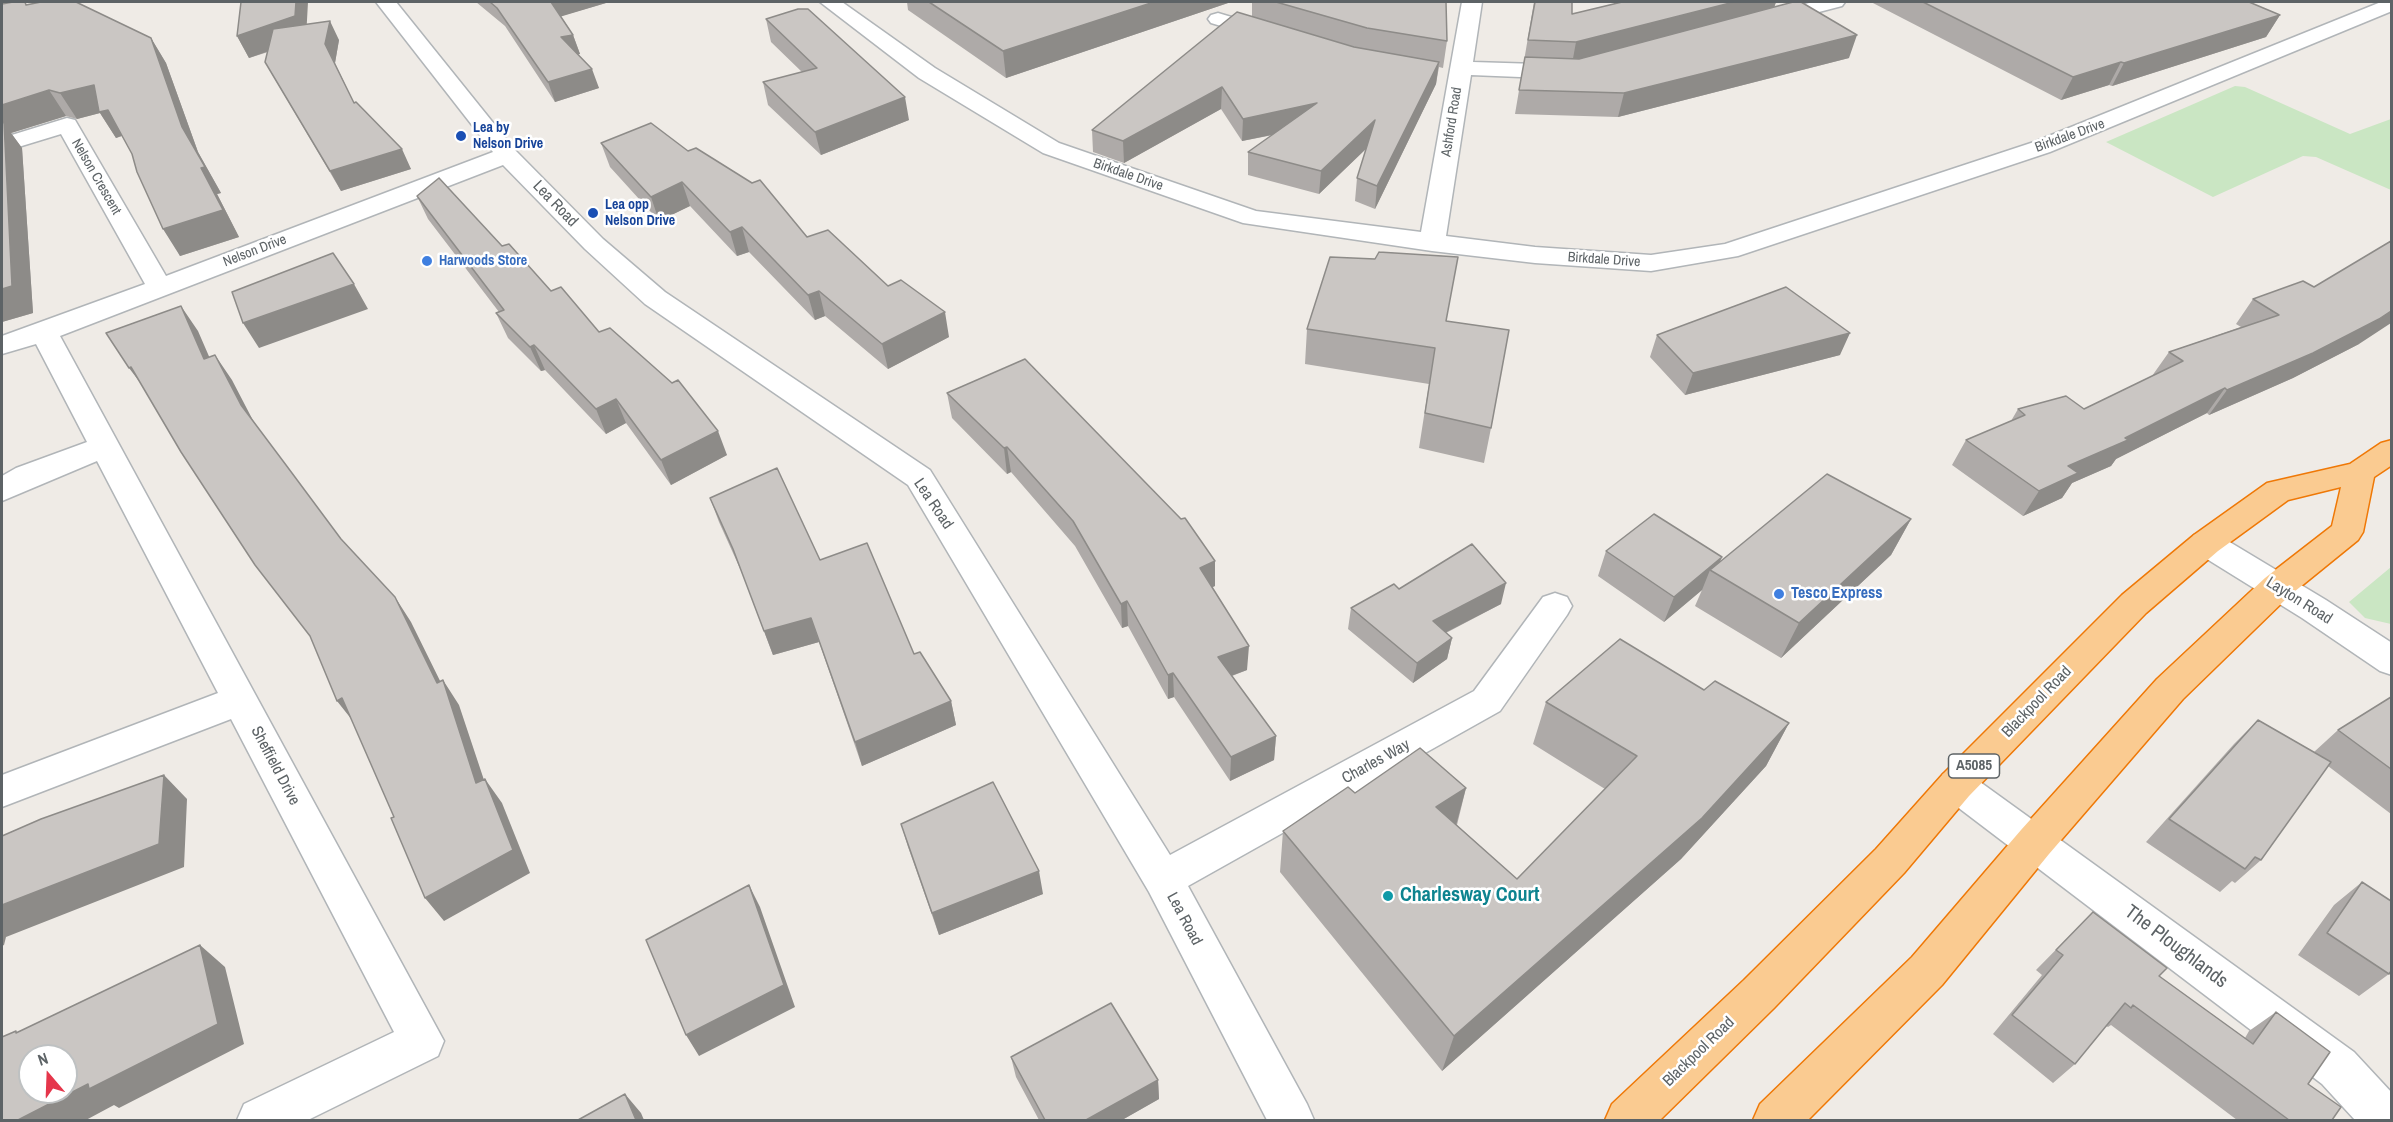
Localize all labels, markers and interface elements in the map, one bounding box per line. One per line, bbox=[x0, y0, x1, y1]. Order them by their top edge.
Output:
street label: Ashford Road bbox=[1438, 86, 1466, 158]
street label: Birkdale Drive bbox=[2033, 116, 2107, 156]
place label: Lea by Nelson Drive bbox=[473, 120, 543, 152]
marker: Lea by Nelson Drive bbox=[454, 129, 468, 143]
street label: Nelson Crescent bbox=[68, 136, 124, 218]
street label: Birkdale Drive bbox=[1091, 155, 1165, 195]
street label: Lea Road bbox=[528, 177, 582, 231]
place label: Lea opp Nelson Drive bbox=[605, 197, 675, 230]
marker: Lea opp Nelson Drive bbox=[586, 206, 600, 220]
street label: Nelson Drive bbox=[221, 231, 289, 271]
street label: Birkdale Drive bbox=[1567, 249, 1641, 271]
place label: Harwoods Store bbox=[439, 253, 527, 269]
marker: Harwoods Store bbox=[420, 254, 434, 268]
street label: Lea Road bbox=[909, 475, 957, 533]
street label: Layton Road bbox=[2262, 573, 2336, 629]
place label: Tesco Express bbox=[1791, 584, 1883, 604]
marker: Tesco Express bbox=[1772, 587, 1786, 601]
street label: Blackpool Road bbox=[1998, 662, 2076, 742]
street label: Sheffield Drive bbox=[246, 723, 304, 809]
street label: Charles Way bbox=[1339, 736, 1413, 788]
road number: A5085 bbox=[1948, 754, 2000, 778]
place label: Charlesway Court bbox=[1400, 884, 1539, 908]
street label: Lea Road bbox=[1162, 889, 1206, 949]
marker: Charlesway Court bbox=[1381, 889, 1395, 903]
street label: The Ploughlands bbox=[2120, 900, 2232, 994]
street label: Blackpool Road bbox=[1659, 1013, 1739, 1091]
north arrow bbox=[18, 1044, 78, 1104]
text: N bbox=[35, 1047, 51, 1071]

